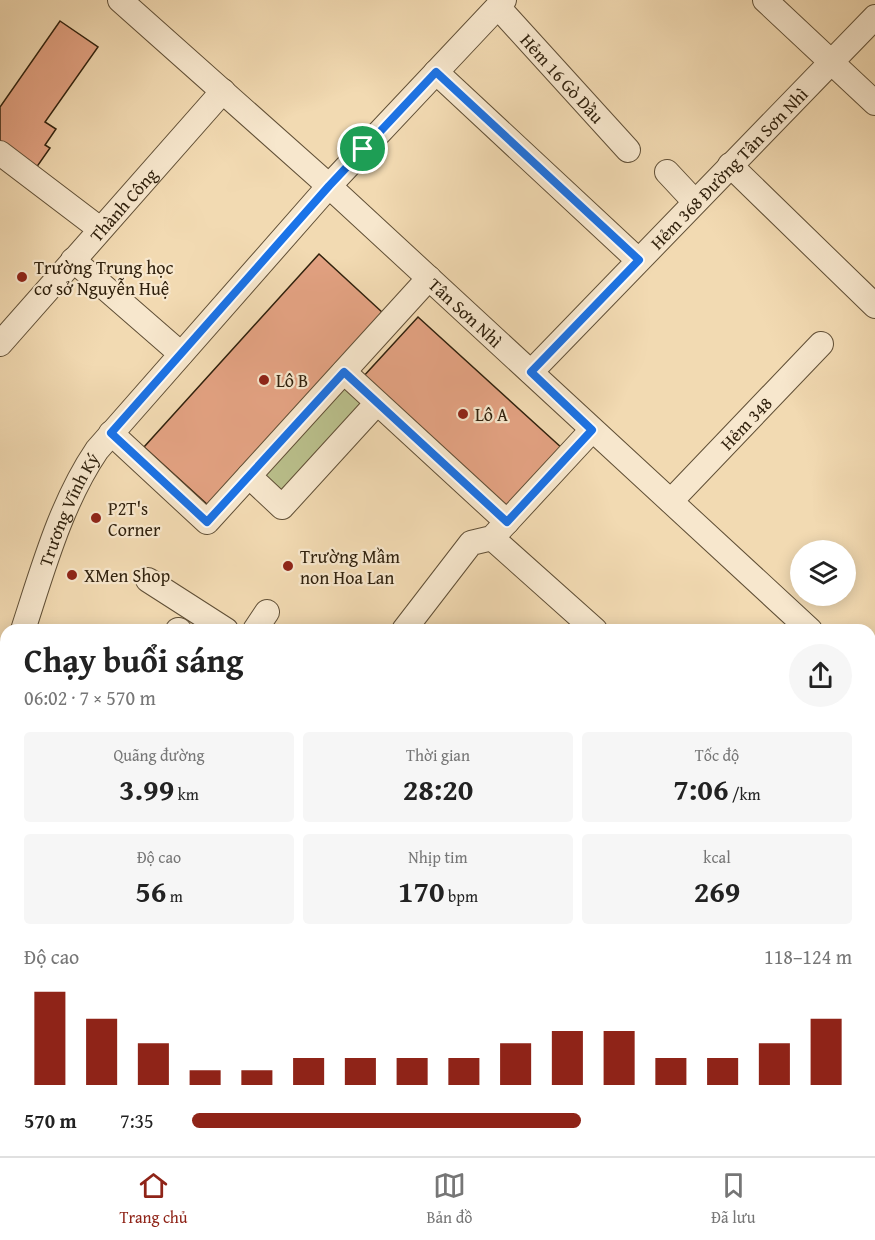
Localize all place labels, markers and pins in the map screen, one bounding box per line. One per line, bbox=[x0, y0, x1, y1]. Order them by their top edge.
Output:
pin bbox=[337, 123, 388, 174]
place label: Trường Trung học cơ sở Nguyễn Huệ bbox=[34, 254, 173, 302]
marker: Trường Trung học cơ sở Nguyễn Huệ bbox=[15, 270, 29, 284]
place label: Lô B bbox=[276, 367, 308, 394]
marker: Lô B bbox=[257, 373, 271, 387]
place label: Lô A bbox=[475, 401, 508, 428]
marker: Lô A bbox=[456, 407, 470, 421]
place label: P2T's Corner bbox=[108, 495, 161, 543]
marker: P2T's Corner bbox=[89, 511, 103, 525]
place label: Trường Mầm non Hoa Lan bbox=[300, 543, 400, 591]
marker: Trường Mầm non Hoa Lan bbox=[281, 559, 295, 573]
place label: XMen Shop bbox=[84, 562, 171, 589]
marker: XMen Shop bbox=[65, 568, 79, 582]

